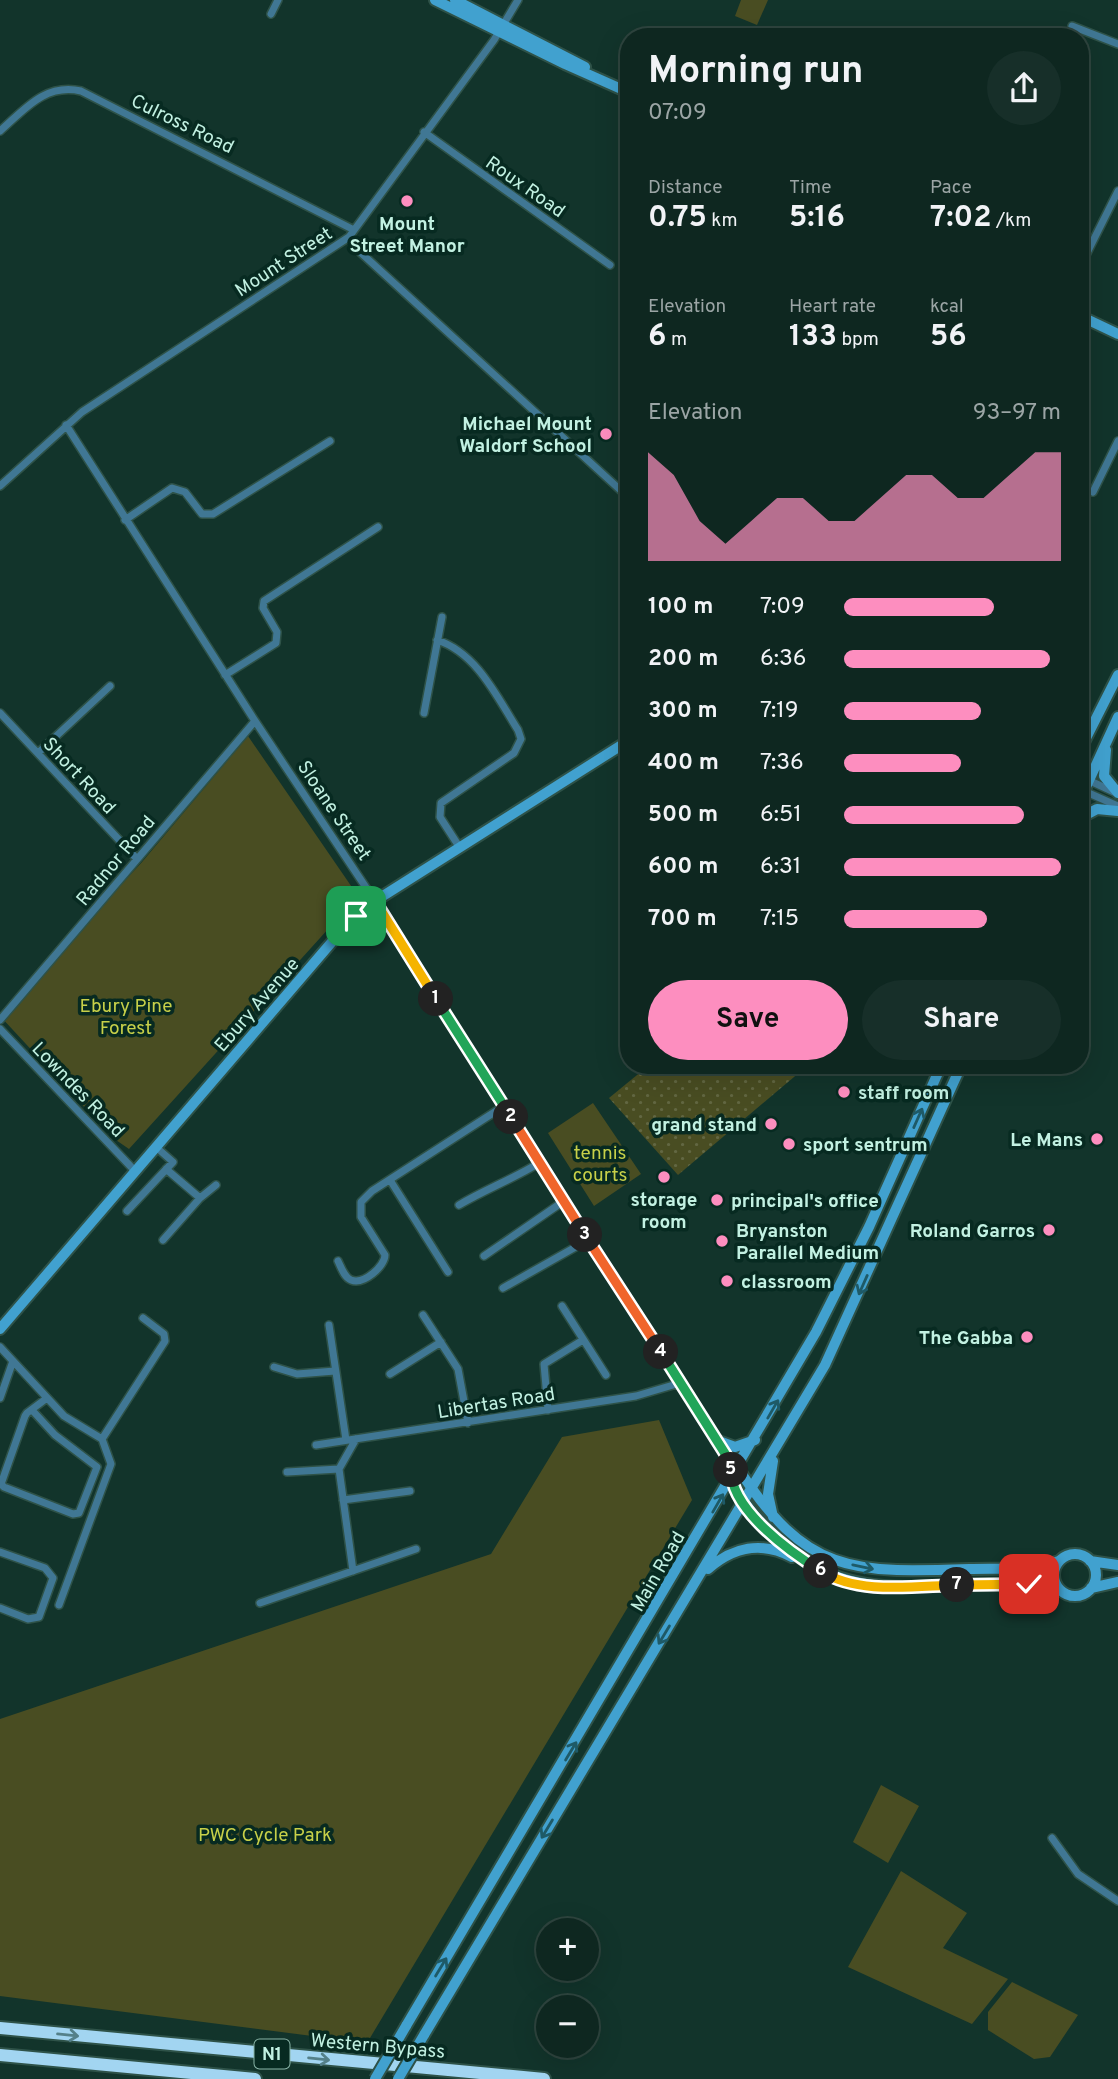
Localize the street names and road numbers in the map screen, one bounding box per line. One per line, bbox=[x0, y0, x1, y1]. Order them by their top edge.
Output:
street label: Culross Road bbox=[127, 90, 238, 160]
street label: Roux Road bbox=[480, 151, 569, 224]
street label: Mount Street bbox=[231, 222, 337, 303]
street label: Short Road bbox=[37, 733, 120, 820]
street label: Sloane Street bbox=[291, 757, 376, 866]
street label: Radnor Road bbox=[72, 811, 161, 911]
street label: Ebury Avenue bbox=[210, 953, 305, 1058]
street label: Lowndes Road bbox=[26, 1038, 129, 1143]
street label: Libertas Road bbox=[436, 1383, 557, 1425]
street label: Main Road bbox=[626, 1528, 691, 1616]
street label: Western Bypass bbox=[309, 2029, 446, 2065]
road number: N1 bbox=[254, 2040, 290, 2068]

